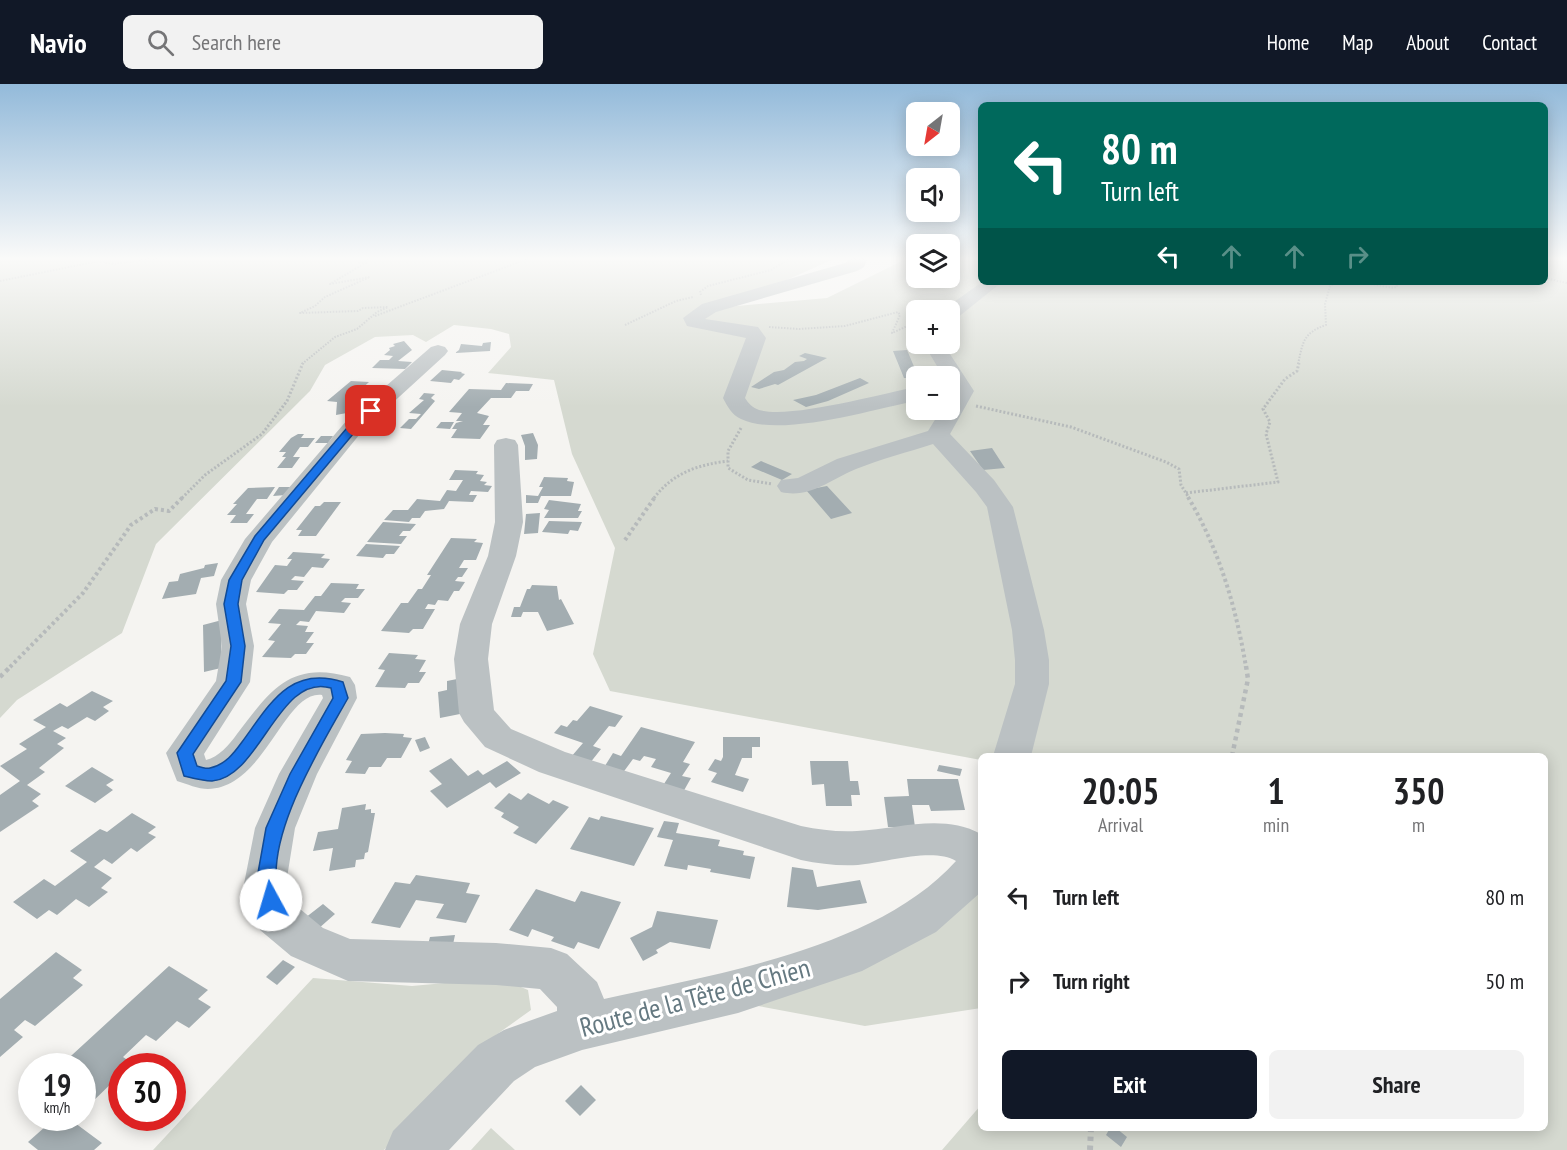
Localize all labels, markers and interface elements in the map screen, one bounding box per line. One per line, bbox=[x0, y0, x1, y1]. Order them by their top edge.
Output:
search box bbox=[123, 15, 543, 69]
text: Navio bbox=[30, 24, 87, 61]
icon: search bbox=[144, 26, 177, 59]
text: Search here bbox=[192, 28, 281, 56]
text: Home bbox=[1267, 29, 1309, 56]
text: Map bbox=[1342, 29, 1373, 56]
text: About bbox=[1406, 29, 1449, 56]
text: Contact bbox=[1482, 29, 1537, 56]
north arrow bbox=[906, 102, 960, 156]
map controls bbox=[906, 102, 960, 420]
text: 80 m bbox=[1101, 121, 1178, 176]
icon: left bbox=[1002, 126, 1080, 204]
button: sound bbox=[906, 168, 960, 222]
text: Turn left bbox=[1101, 174, 1179, 208]
button: layers bbox=[906, 234, 960, 288]
icon: left bbox=[1152, 240, 1185, 273]
icon: ahead bbox=[1215, 240, 1248, 273]
icon: ahead bbox=[1278, 240, 1311, 273]
icon: right bbox=[1341, 240, 1374, 273]
button: + bbox=[906, 300, 960, 354]
button: − bbox=[906, 366, 960, 420]
pin bbox=[345, 385, 396, 436]
icon: arrive bbox=[354, 394, 387, 427]
text: 20:05 bbox=[1082, 767, 1159, 814]
text: 1 bbox=[1267, 767, 1285, 814]
text: 350 bbox=[1393, 767, 1444, 814]
text: Arrival bbox=[1098, 812, 1143, 838]
text: min bbox=[1263, 812, 1289, 838]
text: m bbox=[1412, 812, 1425, 838]
position arrow bbox=[239, 868, 303, 932]
icon: left bbox=[1002, 881, 1035, 914]
text: Turn left bbox=[1053, 883, 1119, 911]
text: 80 m bbox=[1485, 883, 1524, 911]
street label: Route de la Tête de Chien bbox=[576, 950, 814, 1044]
icon: right bbox=[1002, 965, 1035, 998]
text: Turn right bbox=[1053, 967, 1130, 995]
text: 50 m bbox=[1485, 967, 1524, 995]
button: Exit bbox=[1002, 1050, 1257, 1119]
button: Share bbox=[1269, 1050, 1524, 1119]
speed limit sign: 30 bbox=[108, 1053, 186, 1131]
text: 19 bbox=[43, 1065, 71, 1104]
text: km/h bbox=[44, 1098, 70, 1117]

